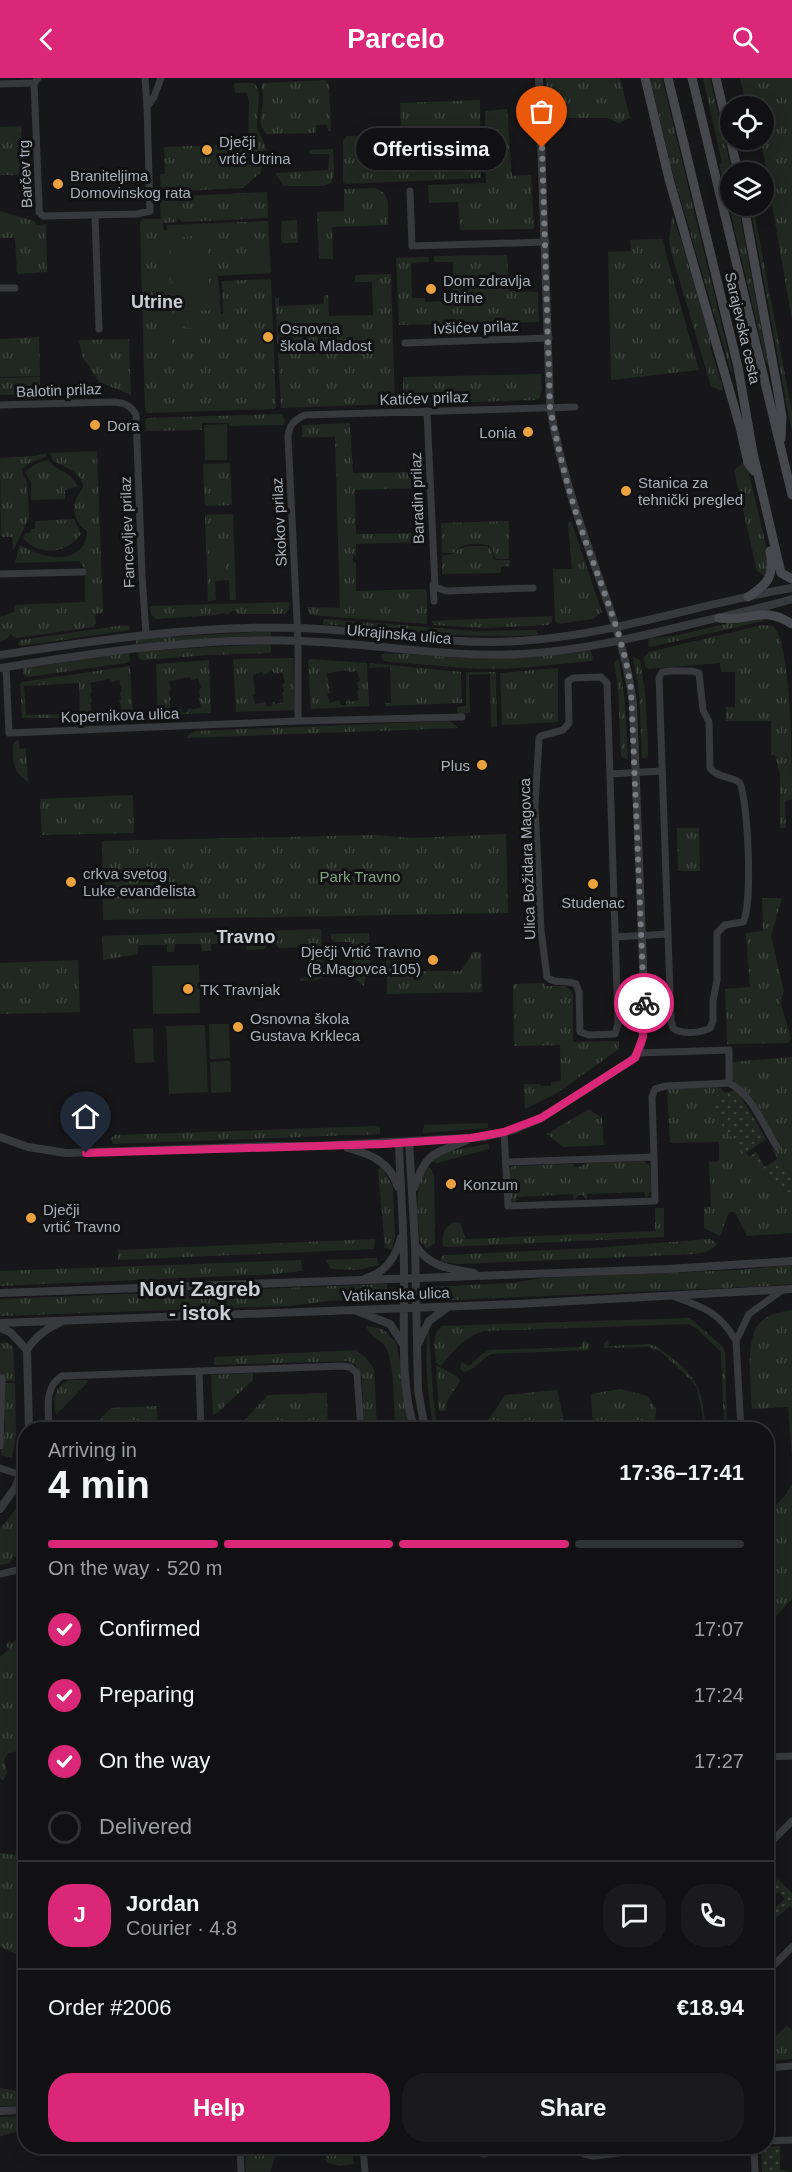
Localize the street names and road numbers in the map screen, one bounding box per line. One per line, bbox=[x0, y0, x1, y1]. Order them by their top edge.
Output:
street label: Barčev trg bbox=[15, 139, 35, 209]
street label: Sarajevska cesta bbox=[722, 270, 764, 386]
street label: Ivšićev prilaz bbox=[433, 317, 519, 337]
street label: Balotin prilaz bbox=[16, 380, 102, 400]
street label: Katićev prilaz bbox=[379, 388, 469, 408]
street label: Baradin prilaz bbox=[407, 452, 427, 544]
street label: Fancevljev prilaz bbox=[117, 476, 137, 588]
street label: Skokov prilaz bbox=[268, 477, 290, 567]
street label: Ukrajinska ulica bbox=[346, 621, 453, 647]
street label: Kopernikova ulica bbox=[61, 704, 180, 726]
street label: Ulica Božidara Magovca bbox=[516, 777, 538, 940]
street label: Vatikanska ulica bbox=[342, 1284, 451, 1304]

